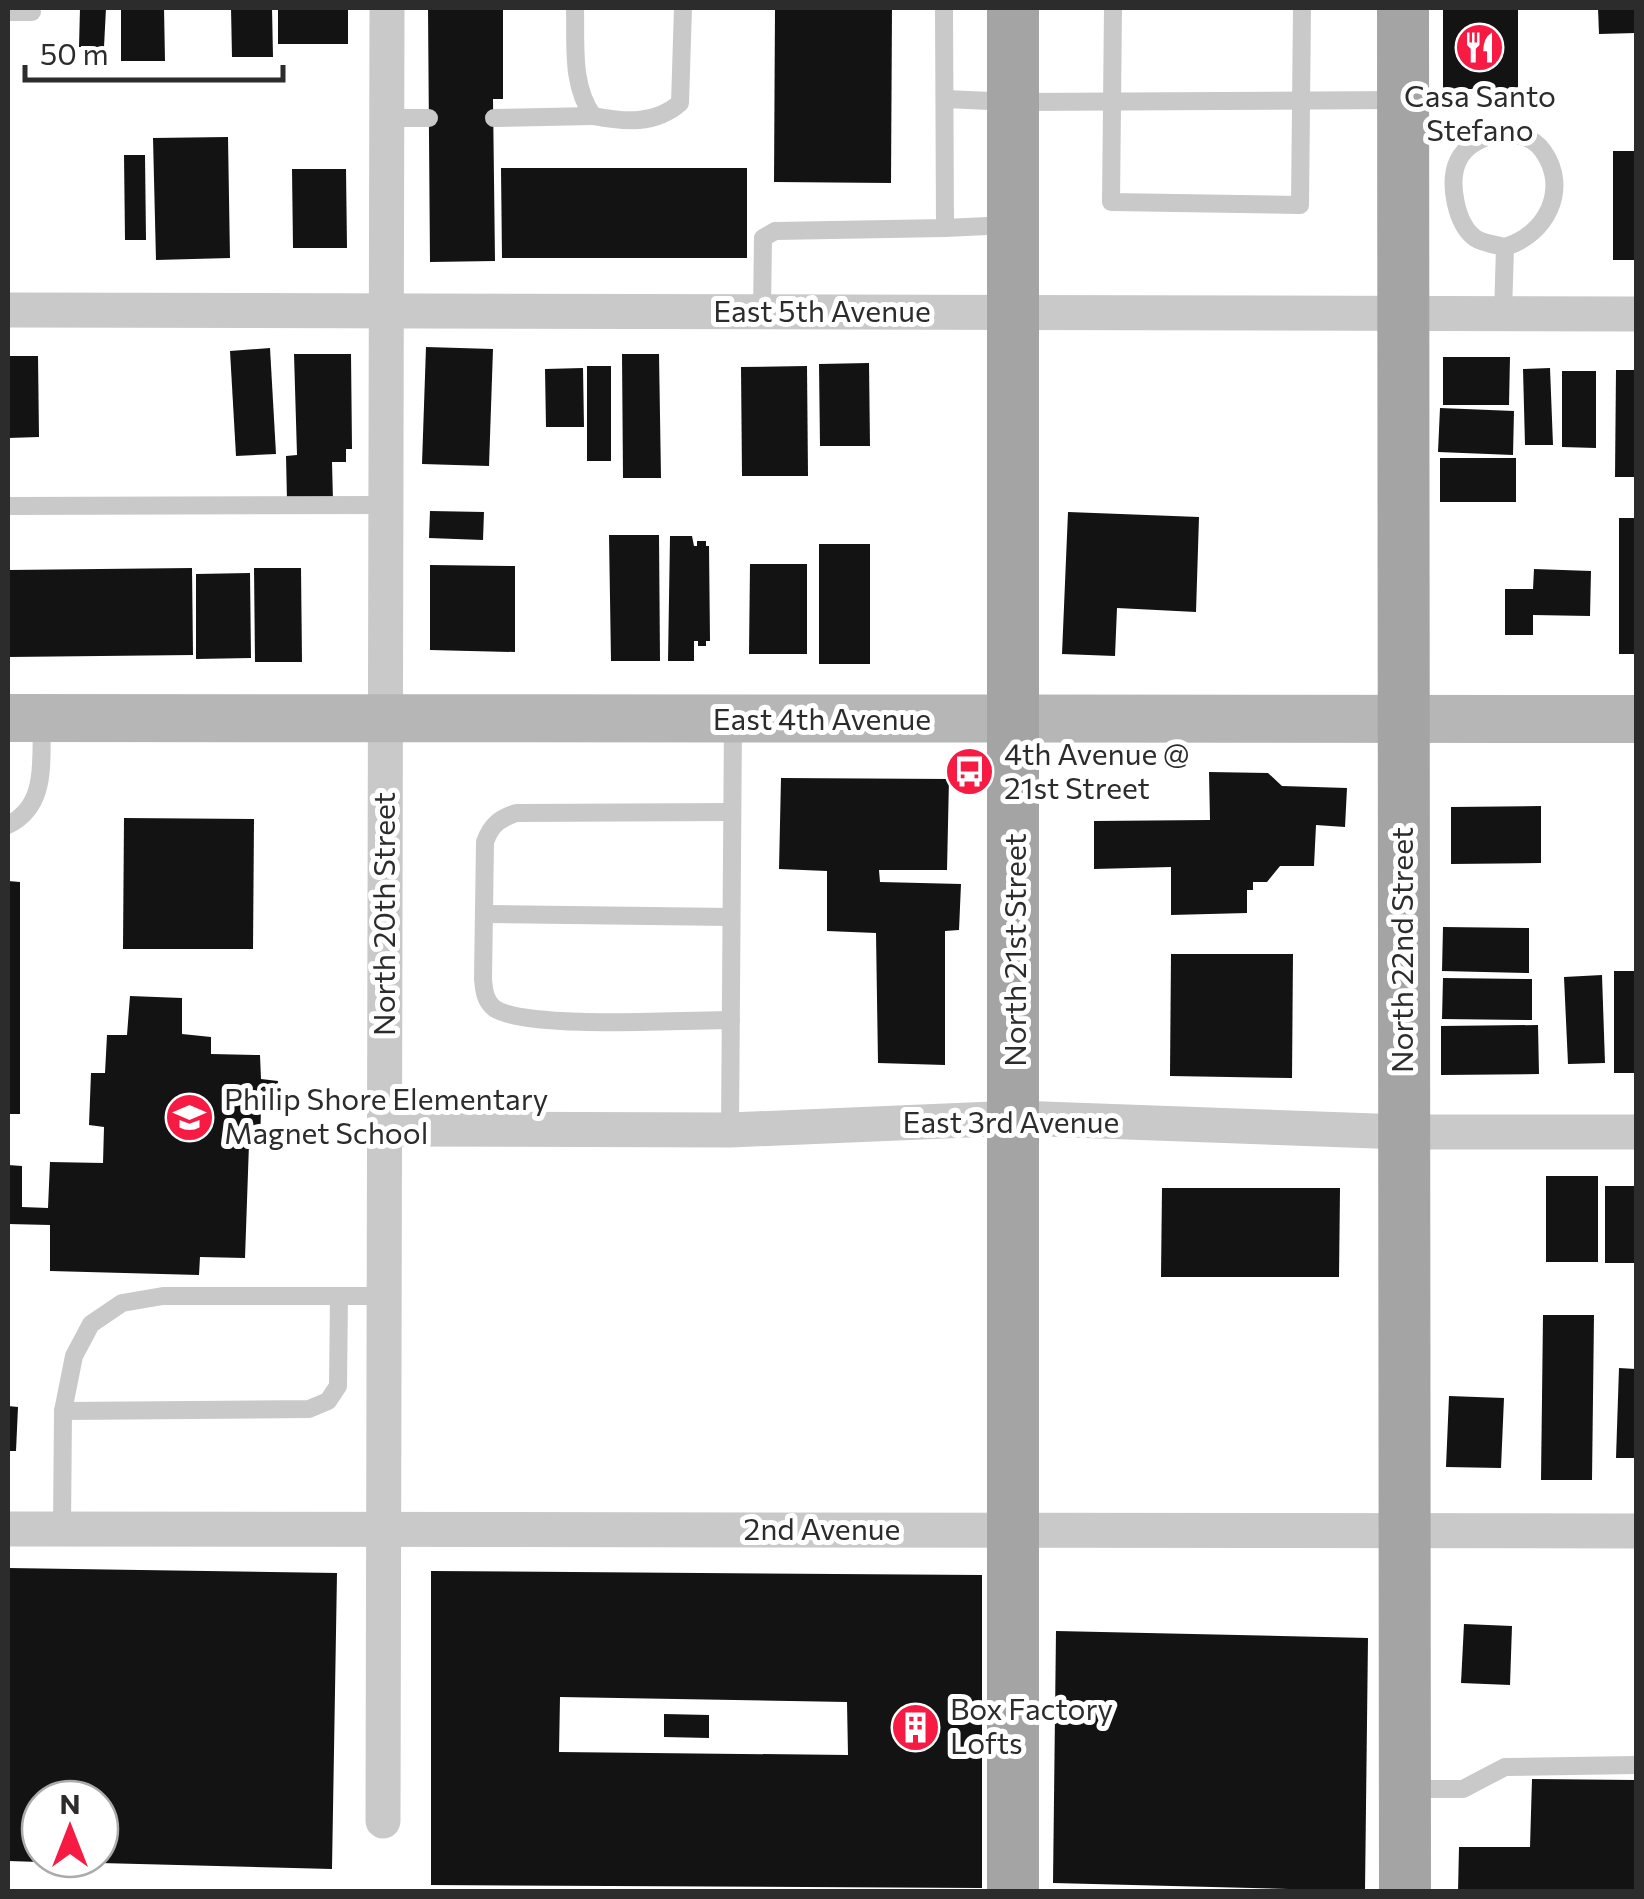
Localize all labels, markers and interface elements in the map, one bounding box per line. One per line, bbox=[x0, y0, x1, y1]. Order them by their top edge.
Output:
scale bar bbox=[25, 20, 282, 82]
restaurant icon: Casa Santo Stefano bbox=[1454, 22, 1506, 74]
text: 50 m bbox=[40, 34, 109, 71]
place label: Casa Santo Stefano bbox=[1404, 76, 1556, 147]
street label: East 5th Avenue bbox=[713, 291, 931, 328]
street label: East 4th Avenue bbox=[713, 699, 931, 736]
place label: 4th Avenue @ 21st Street bbox=[1004, 734, 1189, 805]
bus stop icon: 4th Avenue @ 21st Street bbox=[943, 746, 995, 798]
street label: North 20th Street bbox=[364, 792, 401, 1036]
street label: North 22nd Street bbox=[1382, 827, 1419, 1073]
street label: North 21st Street bbox=[995, 833, 1032, 1067]
place label: Philip Shore Elementary Magnet School bbox=[224, 1079, 548, 1150]
school or university icon: Philip Shore Elementary Magnet School bbox=[163, 1091, 215, 1143]
street label: East 3rd Avenue bbox=[903, 1102, 1119, 1139]
street label: 2nd Avenue bbox=[744, 1509, 900, 1546]
place label: Box Factory Lofts bbox=[950, 1689, 1113, 1760]
building icon: Box Factory Lofts bbox=[889, 1701, 941, 1753]
north arrow bbox=[20, 1779, 120, 1879]
text: N bbox=[60, 1786, 81, 1820]

